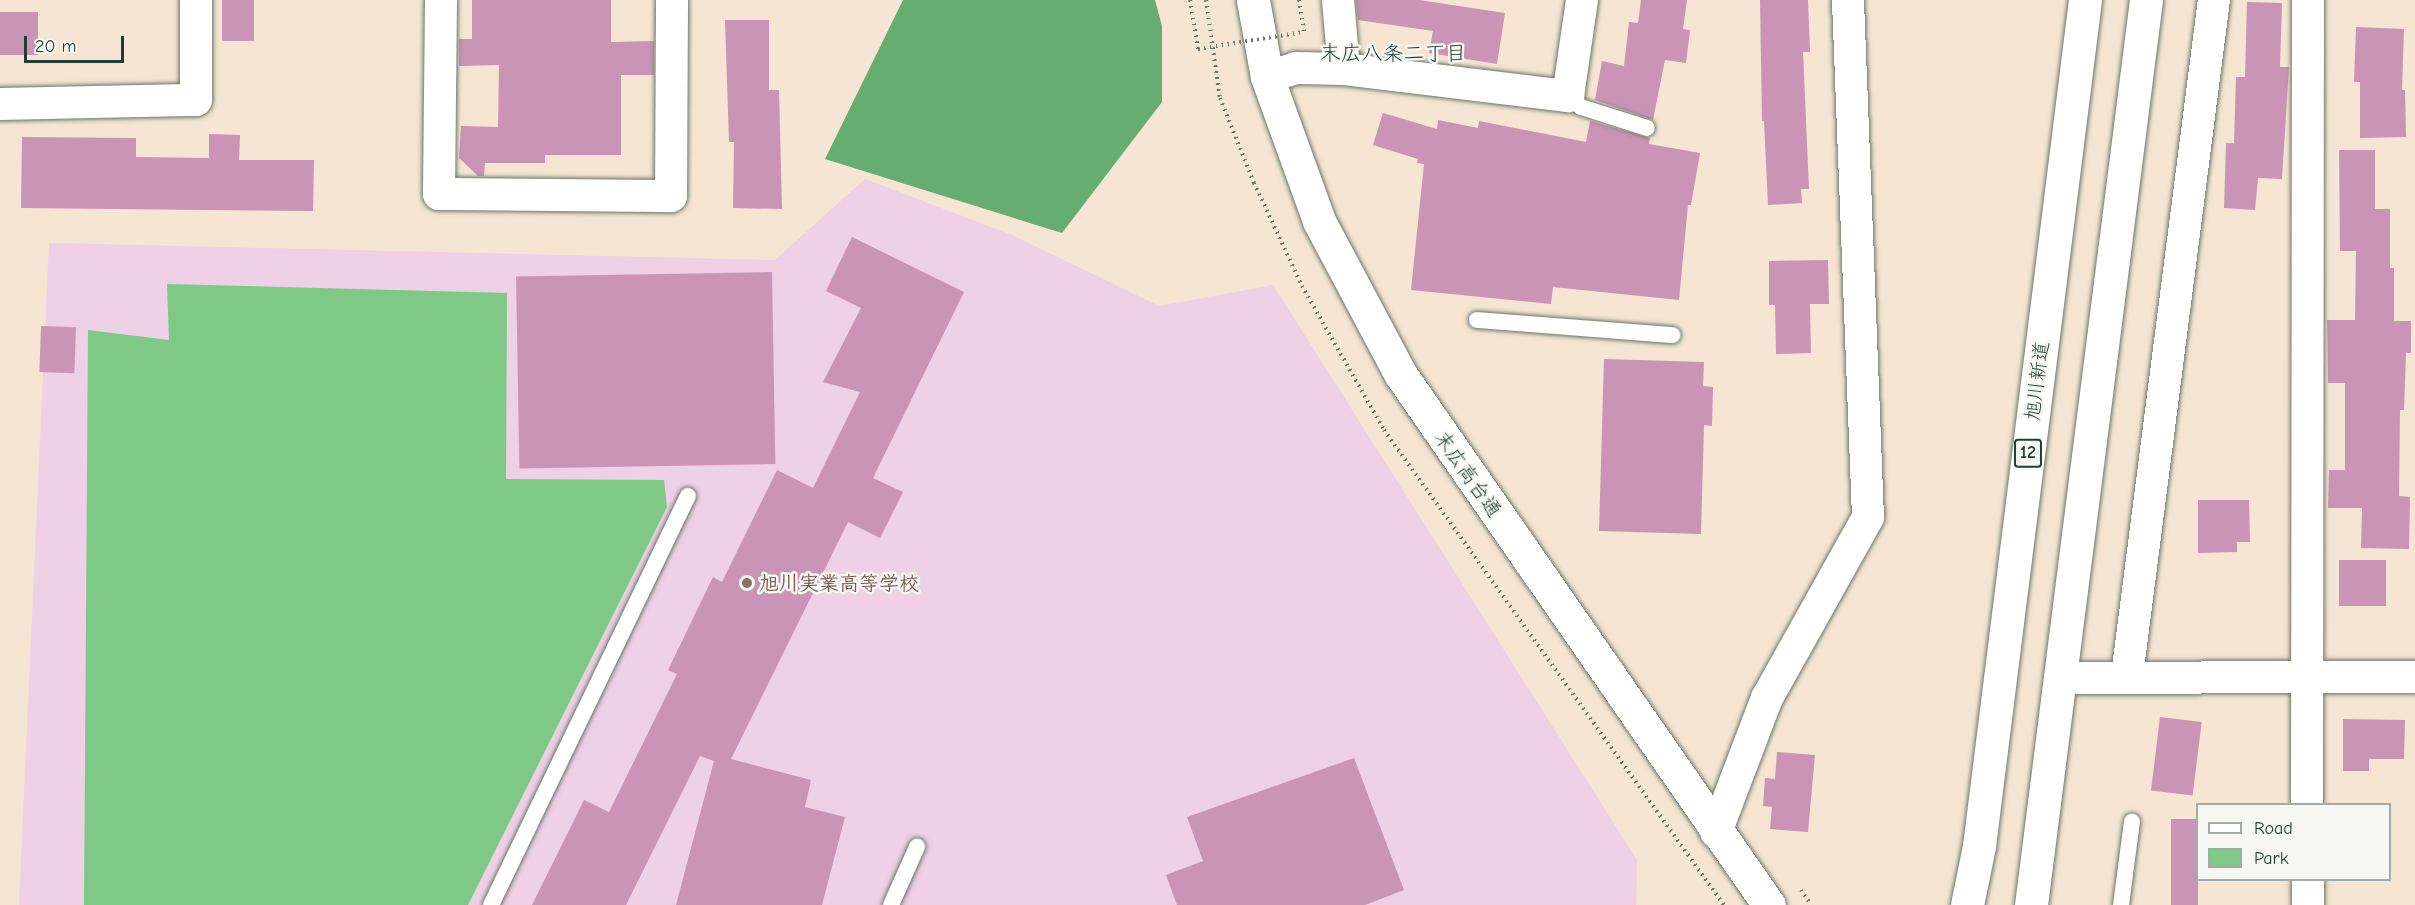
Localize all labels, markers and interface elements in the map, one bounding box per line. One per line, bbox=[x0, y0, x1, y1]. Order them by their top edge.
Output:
scale bar bbox=[27, 24, 128, 62]
text: 20 m bbox=[35, 36, 76, 57]
district label: 末広八条二丁目 bbox=[1320, 40, 1466, 66]
street label: 旭川新道 bbox=[2020, 340, 2054, 422]
street label: 末広高台通 bbox=[1429, 426, 1507, 522]
road number: 12 bbox=[2013, 438, 2043, 468]
place label: 旭川実業高等学校 bbox=[759, 571, 919, 595]
marker: 旭川実業高等学校 bbox=[740, 576, 754, 590]
legend bbox=[2196, 803, 2391, 881]
text: Road bbox=[2254, 818, 2293, 839]
text: Park bbox=[2254, 848, 2288, 869]

